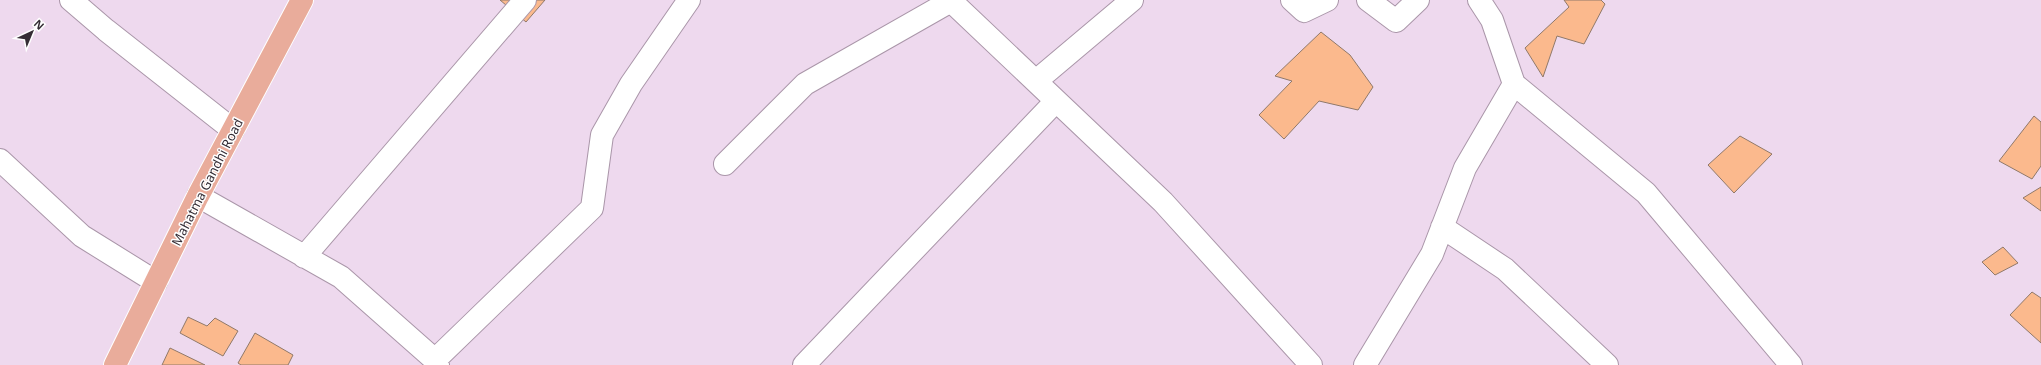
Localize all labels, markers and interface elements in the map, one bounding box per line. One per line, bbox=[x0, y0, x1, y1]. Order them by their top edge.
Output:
north arrow bbox=[12, 12, 52, 52]
text: N bbox=[31, 16, 48, 33]
street label: Mahatma Gandhi Road bbox=[167, 115, 247, 249]

